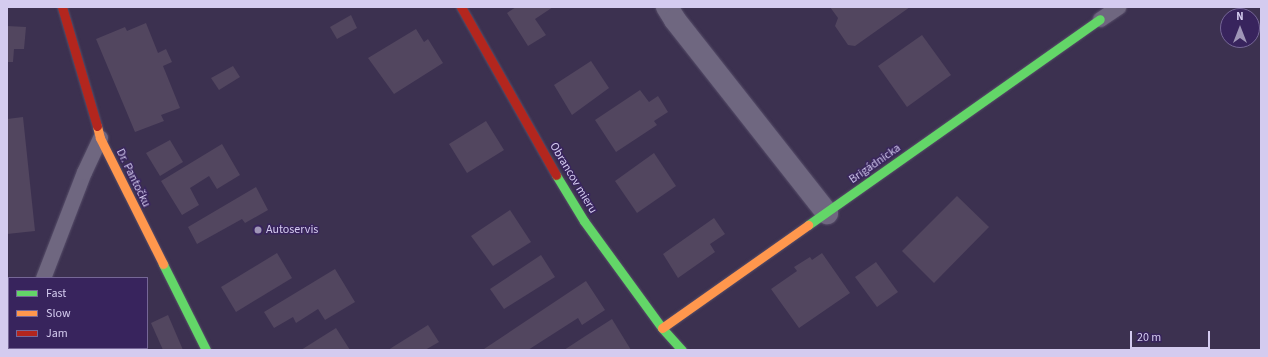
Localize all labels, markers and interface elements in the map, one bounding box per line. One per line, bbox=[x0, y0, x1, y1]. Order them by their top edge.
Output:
north arrow bbox=[1220, 8, 1260, 48]
text: N bbox=[1236, 9, 1244, 24]
street label: Obrancov mieru bbox=[546, 140, 600, 216]
street label: Brigádnicka bbox=[846, 141, 904, 187]
street label: Dr. Pantočku bbox=[113, 146, 153, 210]
place label: Autoservis bbox=[266, 223, 318, 237]
marker: Autoservis bbox=[253, 225, 263, 235]
legend bbox=[8, 277, 148, 349]
text: Fast bbox=[46, 285, 66, 302]
text: Slow bbox=[46, 305, 71, 322]
scale bar bbox=[1132, 323, 1212, 349]
text: Jam bbox=[46, 325, 68, 342]
text: 20 m bbox=[1137, 329, 1161, 346]

